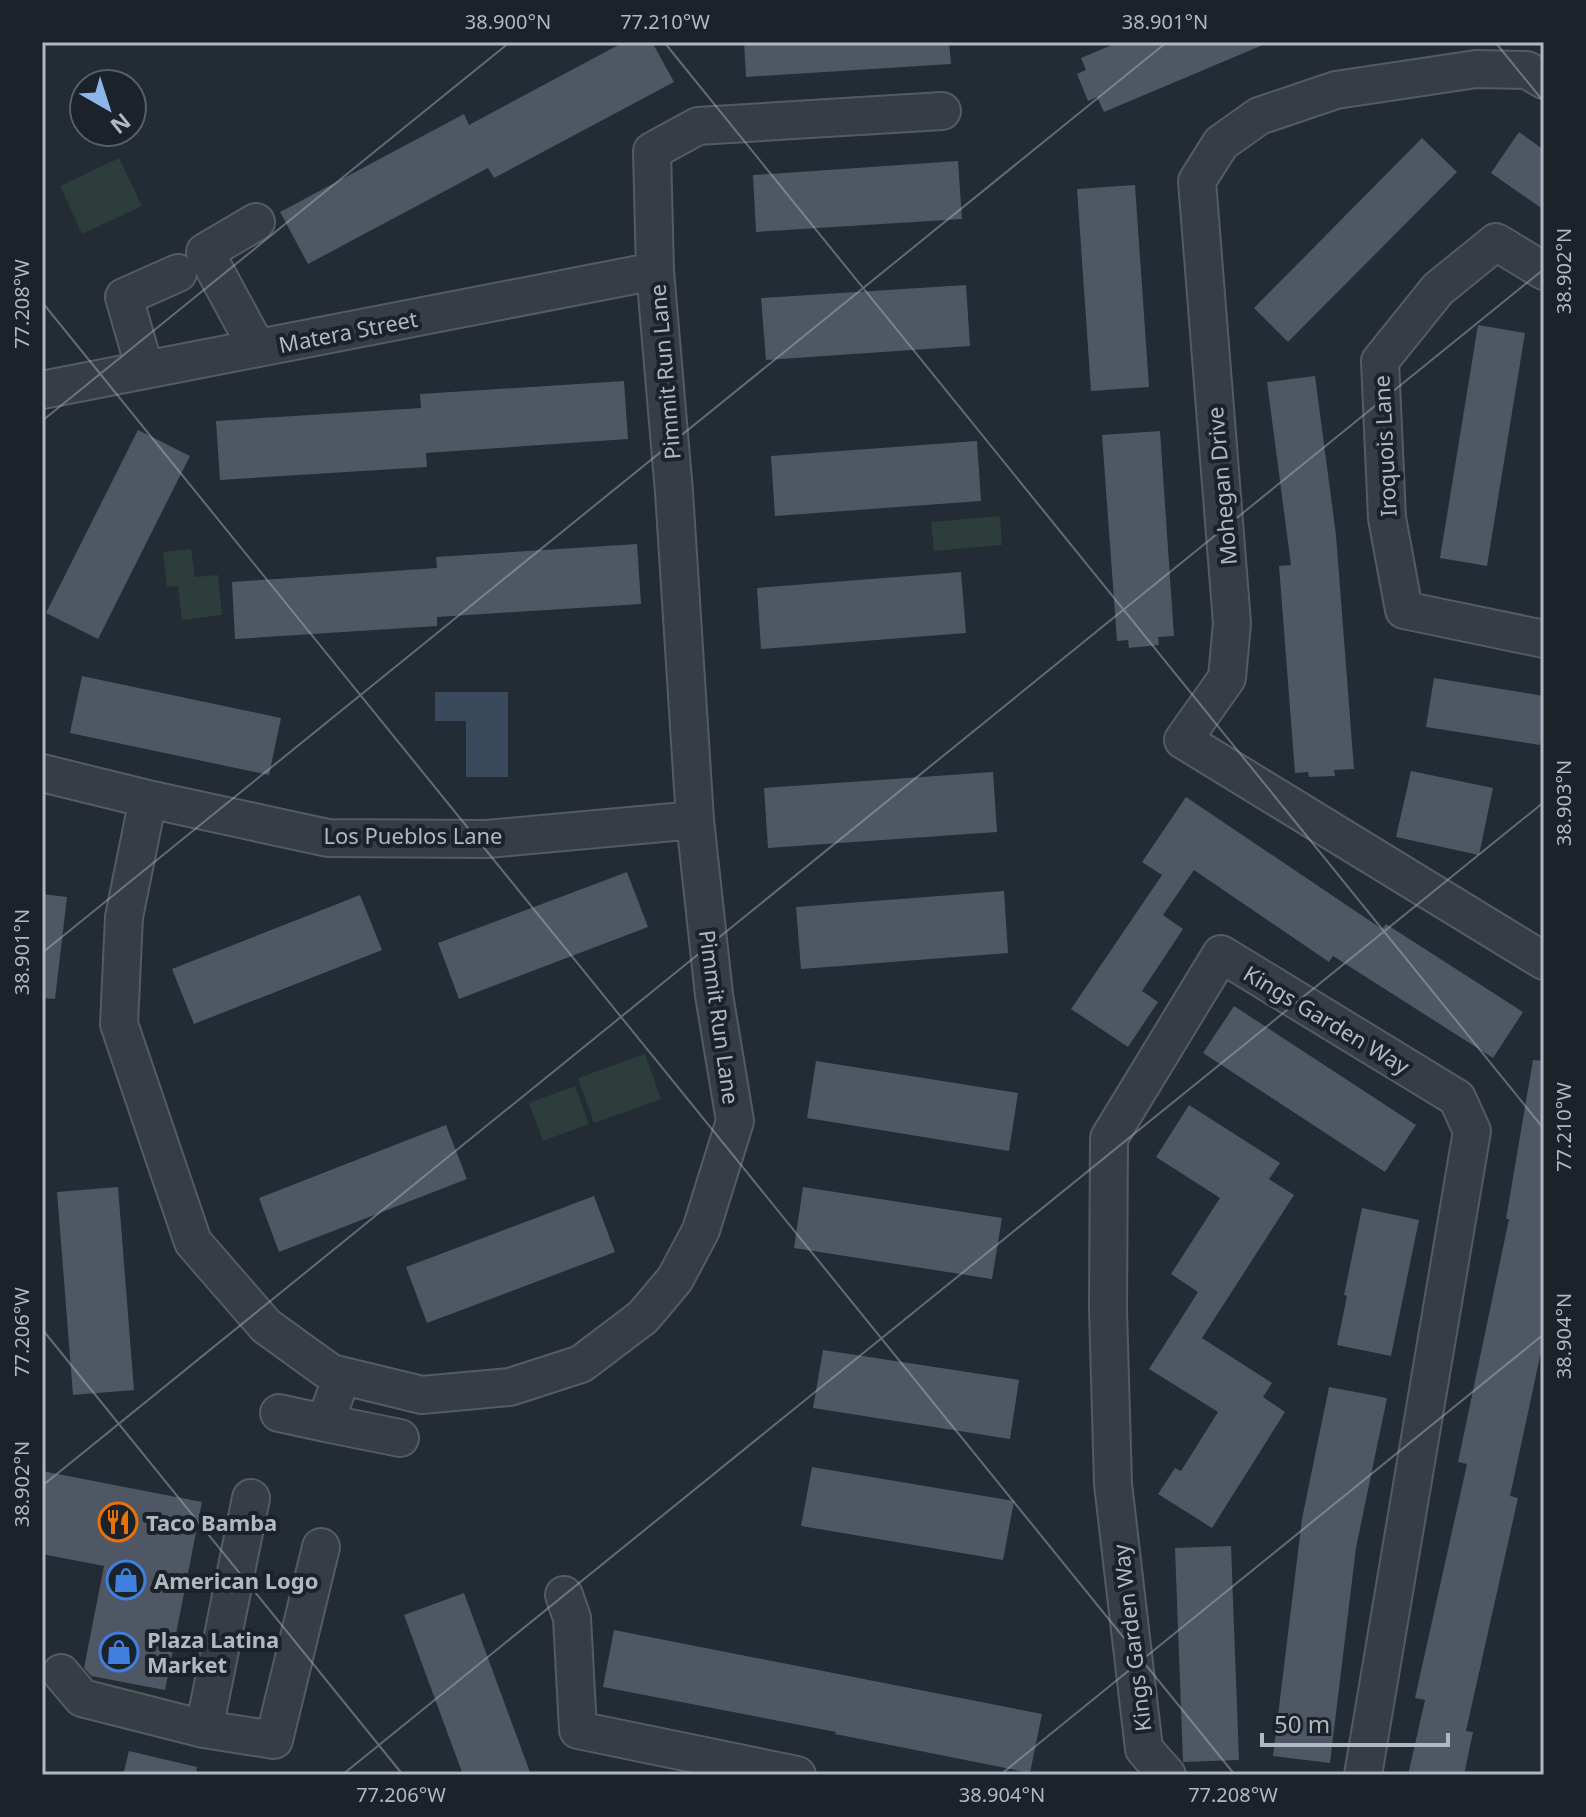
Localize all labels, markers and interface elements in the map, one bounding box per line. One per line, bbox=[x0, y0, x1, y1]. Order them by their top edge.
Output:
text: 38.900°N bbox=[465, 8, 551, 35]
text: 77.210°W bbox=[620, 8, 710, 35]
text: 38.901°N bbox=[1122, 8, 1208, 35]
north arrow bbox=[68, 68, 148, 148]
text: N bbox=[105, 107, 138, 142]
text: 38.902°N bbox=[1550, 228, 1577, 314]
text: 77.208°W bbox=[8, 259, 35, 349]
street label: Pimmit Run Lane bbox=[641, 283, 687, 461]
street label: Matera Street bbox=[276, 303, 420, 359]
street label: Iroquois Lane bbox=[1365, 374, 1403, 518]
street label: Mohegan Drive bbox=[1199, 406, 1243, 566]
text: 38.903°N bbox=[1550, 760, 1577, 846]
street label: Los Pueblos Lane bbox=[323, 820, 503, 850]
text: 38.901°N bbox=[8, 909, 35, 995]
street label: Pimmit Run Lane bbox=[693, 928, 747, 1106]
street label: Kings Garden Way bbox=[1238, 958, 1416, 1081]
text: 77.210°W bbox=[1550, 1082, 1577, 1172]
text: 77.206°W bbox=[8, 1287, 35, 1377]
text: 38.904°N bbox=[1550, 1293, 1577, 1379]
text: 38.902°N bbox=[8, 1441, 35, 1527]
restaurant icon: Taco Bamba bbox=[97, 1501, 139, 1543]
place label: Taco Bamba bbox=[146, 1507, 277, 1537]
street label: Kings Garden Way bbox=[1105, 1542, 1157, 1733]
shop icon: American Logo bbox=[105, 1559, 147, 1601]
place label: American Logo bbox=[154, 1565, 318, 1595]
place label: Plaza Latina Market bbox=[147, 1624, 279, 1679]
shop icon: Plaza Latina Market bbox=[98, 1631, 140, 1673]
scale bar bbox=[1262, 1697, 1448, 1747]
text: 50 m bbox=[1274, 1707, 1330, 1740]
text: 77.206°W bbox=[356, 1781, 446, 1808]
text: 38.904°N bbox=[959, 1781, 1045, 1808]
text: 77.208°W bbox=[1188, 1781, 1278, 1808]

